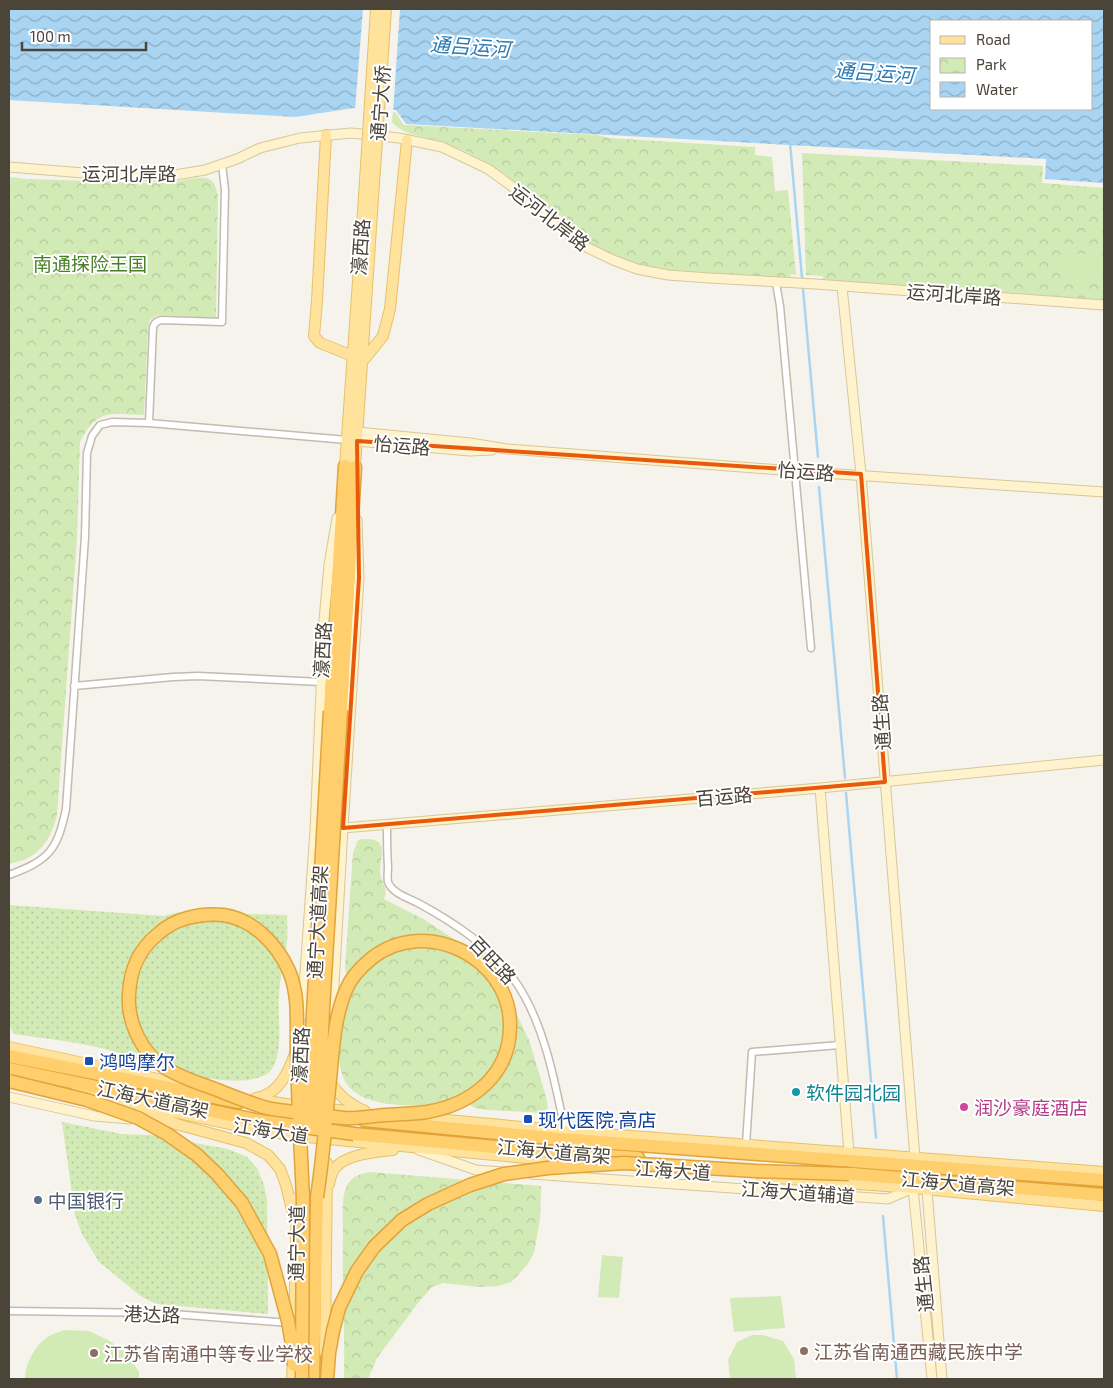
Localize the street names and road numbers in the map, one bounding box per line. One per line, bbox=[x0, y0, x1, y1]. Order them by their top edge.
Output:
street label: 通宁大桥 bbox=[366, 64, 394, 142]
street label: 运河北岸路 bbox=[81, 162, 177, 185]
street label: 运河北岸路 bbox=[505, 179, 595, 255]
street label: 濠西路 bbox=[347, 218, 373, 276]
street label: 运河北岸路 bbox=[906, 279, 1002, 309]
street label: 怡运路 bbox=[373, 431, 431, 459]
street label: 怡运路 bbox=[777, 458, 835, 484]
street label: 濠西路 bbox=[309, 621, 335, 679]
street label: 通生路 bbox=[868, 693, 894, 751]
street label: 百运路 bbox=[695, 782, 753, 810]
street label: 通宁大道高架 bbox=[303, 864, 331, 980]
street label: 百旺路 bbox=[465, 932, 521, 988]
street label: 濠西路 bbox=[287, 1026, 313, 1084]
street label: 江海大道高架 bbox=[95, 1076, 211, 1122]
street label: 江海大道 bbox=[232, 1113, 310, 1147]
street label: 江海大道高架 bbox=[496, 1135, 612, 1167]
street label: 江海大道 bbox=[634, 1156, 712, 1184]
street label: 江海大道高架 bbox=[900, 1167, 1016, 1199]
street label: 江海大道辅道 bbox=[740, 1177, 856, 1207]
street label: 通宁大道 bbox=[284, 1205, 308, 1281]
street label: 通生路 bbox=[909, 1254, 937, 1314]
street label: 港达路 bbox=[123, 1302, 181, 1326]

